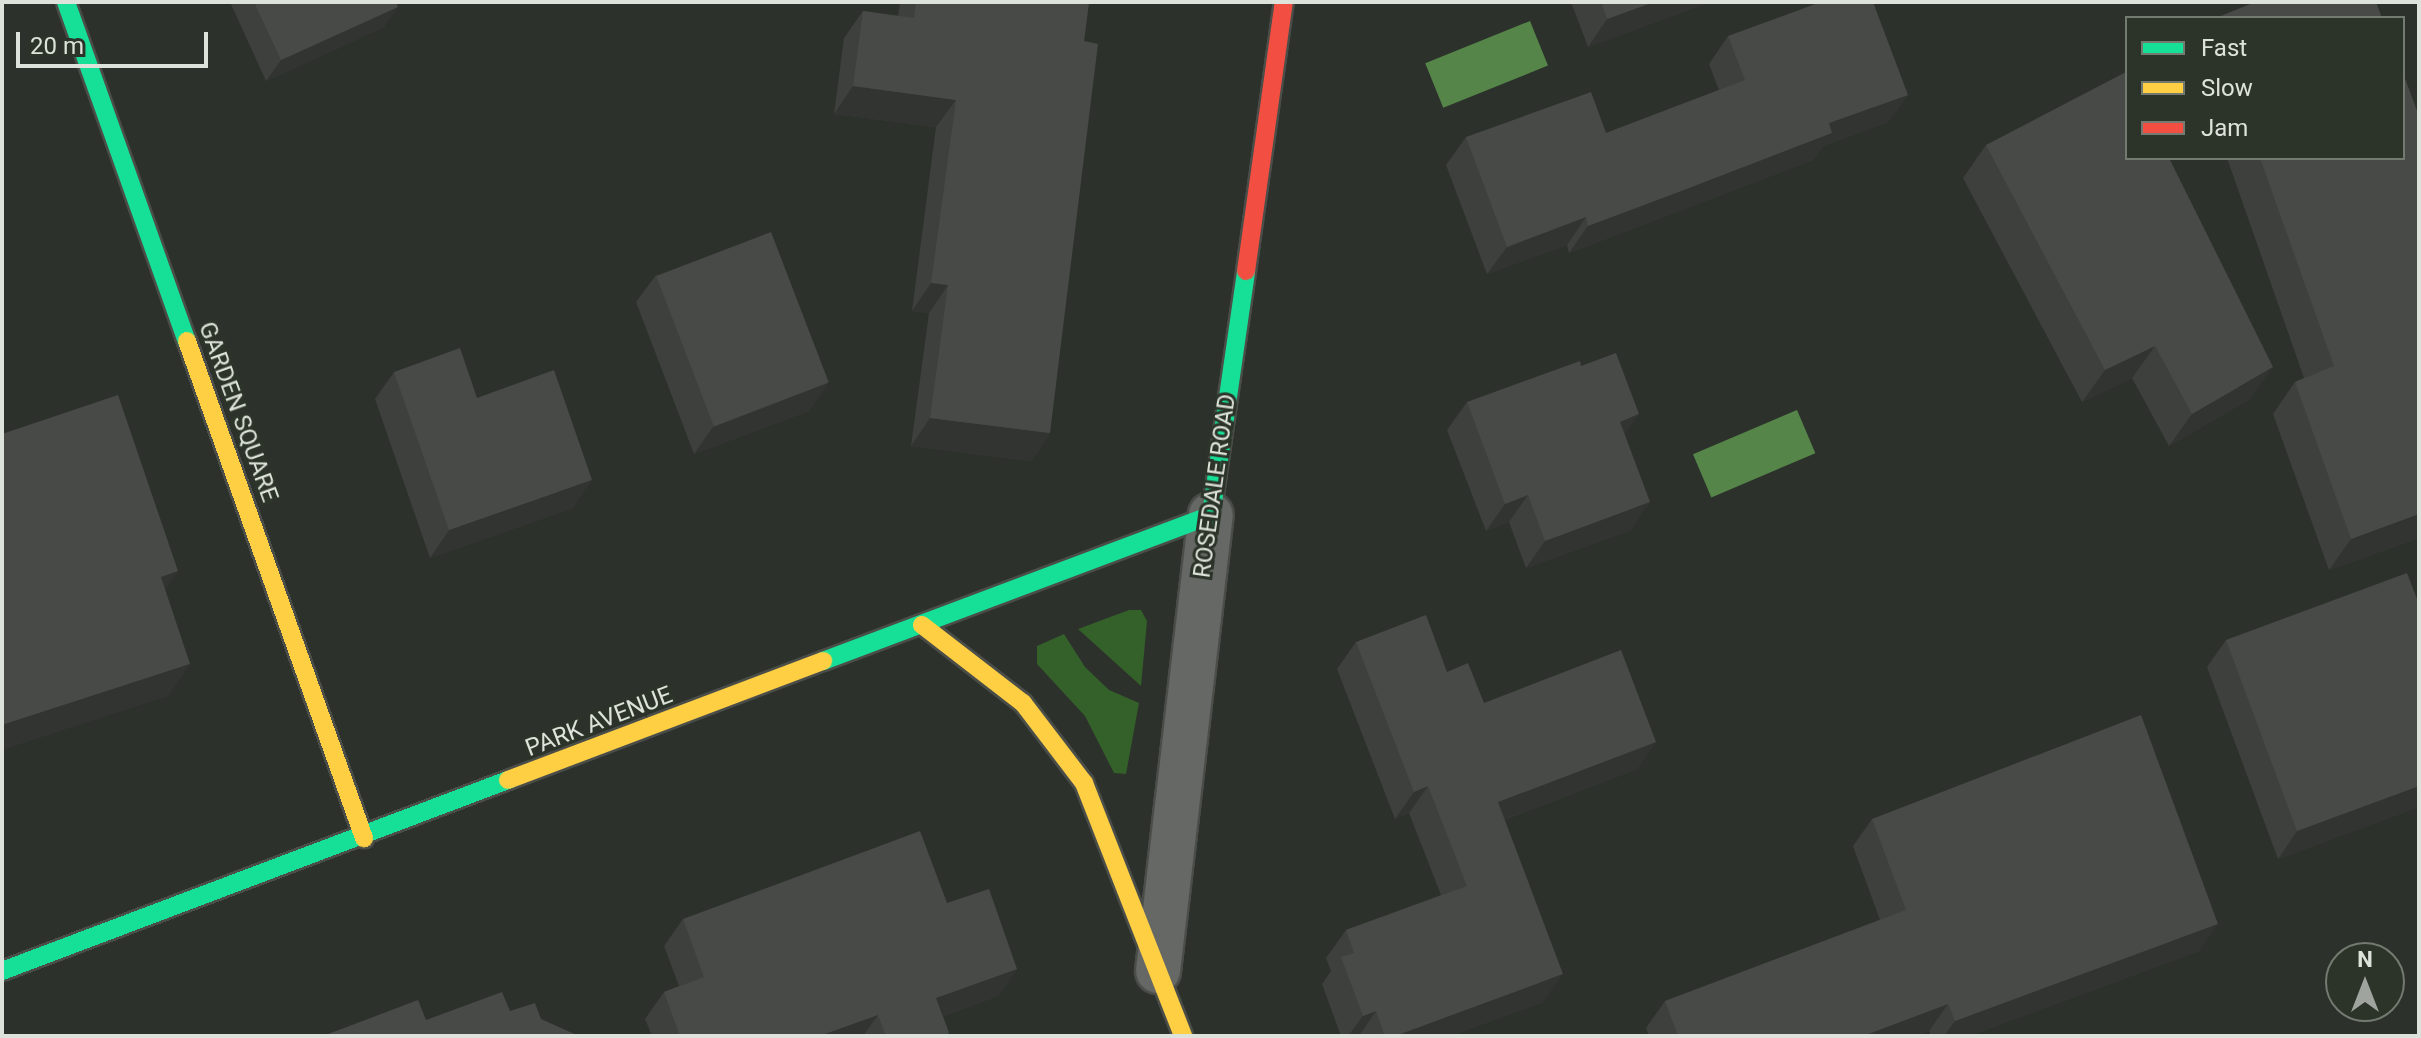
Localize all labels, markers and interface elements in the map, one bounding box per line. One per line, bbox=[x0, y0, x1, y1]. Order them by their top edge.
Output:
scale bar bbox=[20, 16, 212, 66]
legend bbox=[2125, 16, 2405, 160]
text: 20 m bbox=[30, 32, 84, 60]
text: Fast bbox=[2201, 34, 2247, 62]
text: Slow bbox=[2201, 74, 2253, 102]
text: Jam bbox=[2201, 114, 2248, 142]
street label: GARDEN SQUARE bbox=[192, 318, 284, 506]
street label: ROSEDALE ROAD bbox=[1188, 392, 1242, 580]
street label: PARK AVENUE bbox=[522, 681, 676, 763]
north arrow bbox=[2325, 942, 2405, 1022]
text: N bbox=[2357, 947, 2373, 972]

